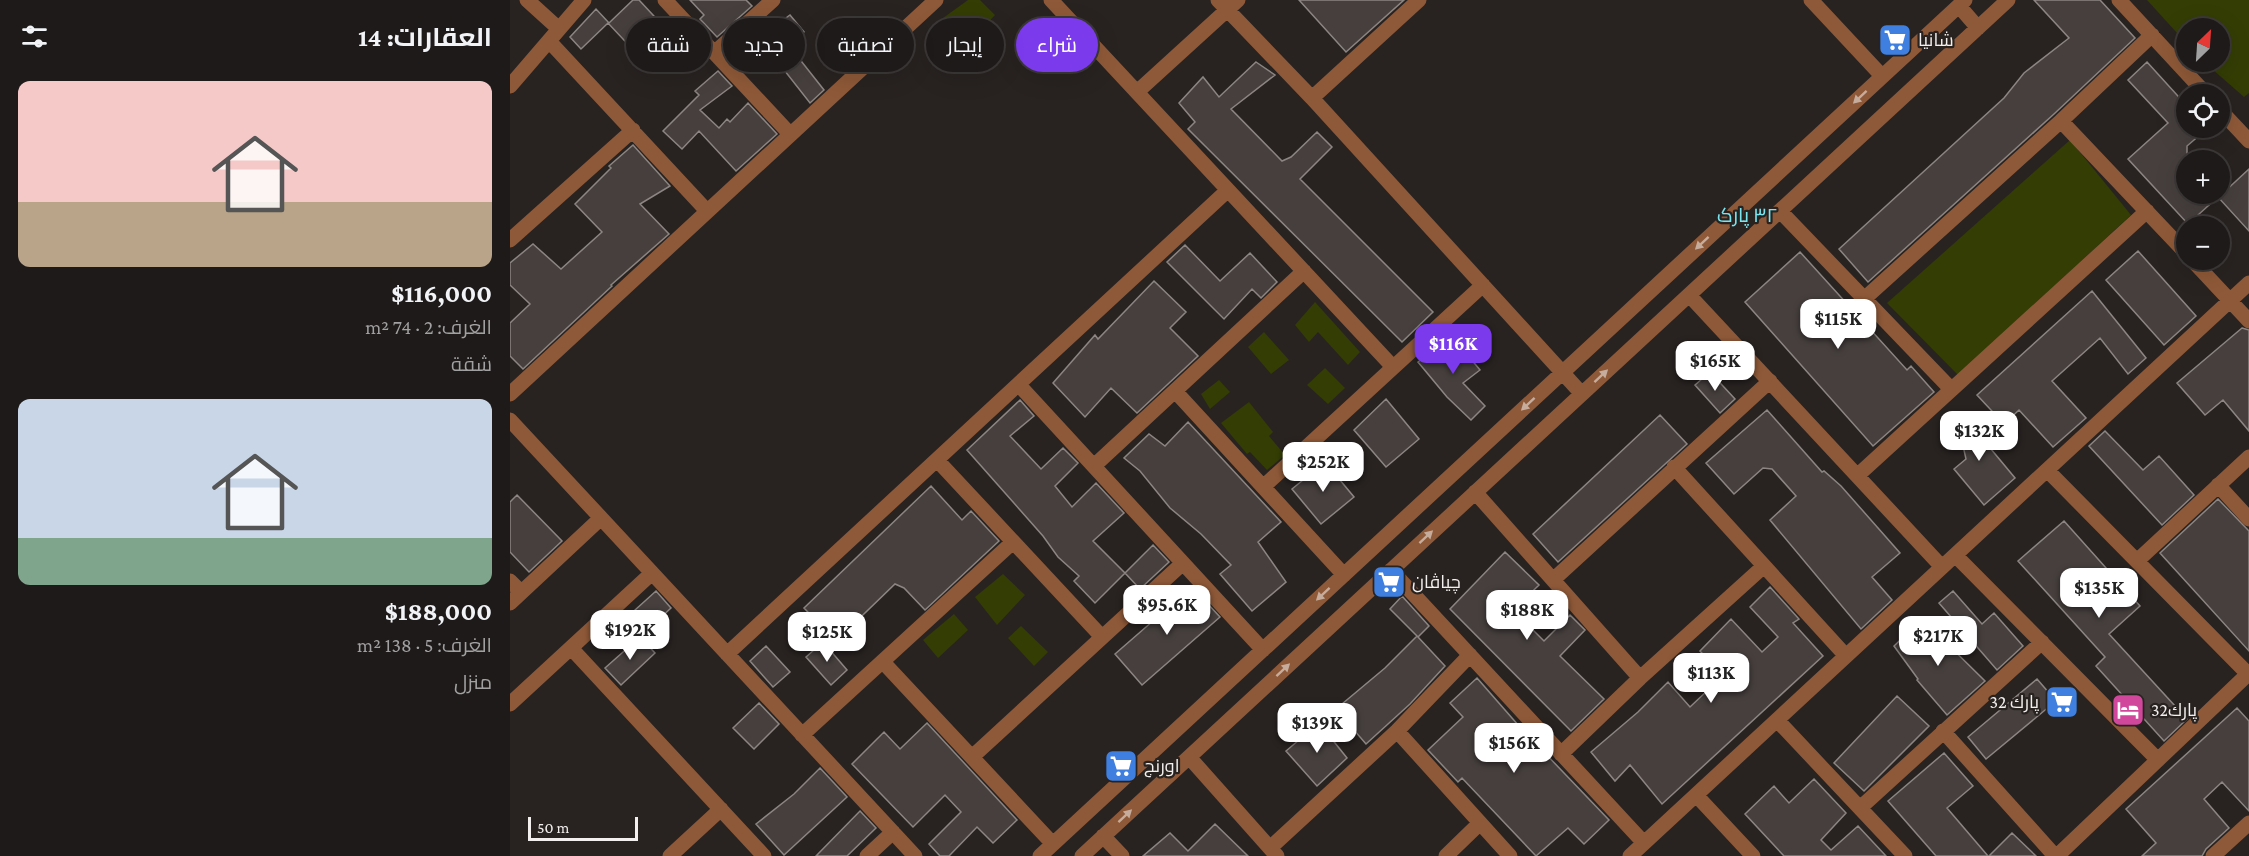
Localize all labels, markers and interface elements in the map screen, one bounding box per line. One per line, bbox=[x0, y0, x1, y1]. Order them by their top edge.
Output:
chip: شقة bbox=[626, 18, 711, 72]
chip: جديد bbox=[723, 18, 805, 72]
chip: تصفية bbox=[817, 18, 914, 72]
chip: إيجار bbox=[926, 18, 1004, 72]
chip: شراء bbox=[1016, 18, 1098, 72]
north arrow bbox=[2176, 18, 2230, 72]
map controls bbox=[2176, 18, 2230, 270]
icon: filters bbox=[18, 20, 51, 53]
supermarket icon: شانيا bbox=[1877, 22, 1913, 58]
text: العقارات: 14 bbox=[358, 23, 492, 52]
place label: شانيا bbox=[1918, 30, 1954, 50]
button: locate bbox=[2176, 84, 2230, 138]
one-way arrow bbox=[1853, 90, 1868, 103]
icon: home bbox=[201, 120, 309, 228]
button: + bbox=[2176, 150, 2230, 204]
district label: ٣٢ پارک bbox=[1717, 204, 1777, 228]
button: − bbox=[2176, 216, 2230, 270]
one-way arrow bbox=[1695, 236, 1709, 250]
text: $116,000 bbox=[391, 279, 492, 308]
pin: $115K bbox=[1796, 299, 1880, 350]
text: $115K bbox=[1814, 307, 1862, 329]
text: الغرف: 2 · 74 m² bbox=[365, 316, 492, 338]
pin: $116K bbox=[1411, 324, 1495, 375]
text: $116K bbox=[1429, 332, 1477, 354]
pin: $165K bbox=[1673, 341, 1757, 392]
text: $165K bbox=[1690, 349, 1740, 371]
text: شقة bbox=[451, 353, 492, 375]
one-way arrow bbox=[1593, 370, 1607, 384]
one-way arrow bbox=[1521, 397, 1535, 411]
pin: $132K bbox=[1937, 411, 2021, 462]
text: $132K bbox=[1954, 419, 2004, 441]
icon: home bbox=[201, 438, 309, 546]
pin: $252K bbox=[1281, 442, 1365, 493]
text: $252K bbox=[1297, 450, 1349, 472]
one-way arrow bbox=[1419, 530, 1434, 544]
supermarket icon: چياڤان bbox=[1371, 564, 1407, 600]
pin: $135K bbox=[2057, 568, 2141, 619]
place label: چياڤان bbox=[1412, 572, 1461, 594]
text: $135K bbox=[2074, 576, 2124, 598]
pin: $95.6K bbox=[1118, 585, 1216, 636]
one-way arrow bbox=[1316, 587, 1331, 601]
pin: $188K bbox=[1485, 590, 1569, 641]
text: $95.6K bbox=[1137, 593, 1197, 615]
text: $188,000 bbox=[385, 597, 492, 626]
text: $188K bbox=[1500, 598, 1554, 620]
pin: $192K bbox=[588, 610, 672, 661]
pin: $125K bbox=[785, 612, 869, 663]
pin: $217K bbox=[1896, 616, 1980, 667]
text: $192K bbox=[604, 618, 656, 640]
text: $125K bbox=[802, 620, 852, 642]
text: $217K bbox=[1913, 624, 1963, 646]
text: الغرف: 5 · 138 m² bbox=[357, 634, 492, 656]
pin: $113K bbox=[1669, 653, 1753, 704]
text: $113K bbox=[1687, 661, 1735, 683]
one-way arrow bbox=[1276, 663, 1290, 677]
text: منزل bbox=[454, 671, 492, 693]
supermarket icon: 32 پارك bbox=[2044, 684, 2080, 720]
place label: 32 پارك bbox=[1990, 692, 2039, 714]
hotel icon: 32پارك bbox=[2110, 692, 2146, 728]
place label: 32پارك bbox=[2151, 700, 2197, 722]
pin: $139K bbox=[1275, 703, 1359, 754]
text: $139K bbox=[1292, 711, 1342, 733]
pin: $156K bbox=[1472, 723, 1556, 774]
text: $156K bbox=[1489, 731, 1539, 753]
supermarket icon: اورنج bbox=[1103, 748, 1139, 784]
place label: اورنج bbox=[1144, 756, 1180, 778]
one-way arrow bbox=[1117, 810, 1132, 823]
scale bar bbox=[528, 814, 638, 842]
text: 50 m bbox=[537, 819, 569, 836]

